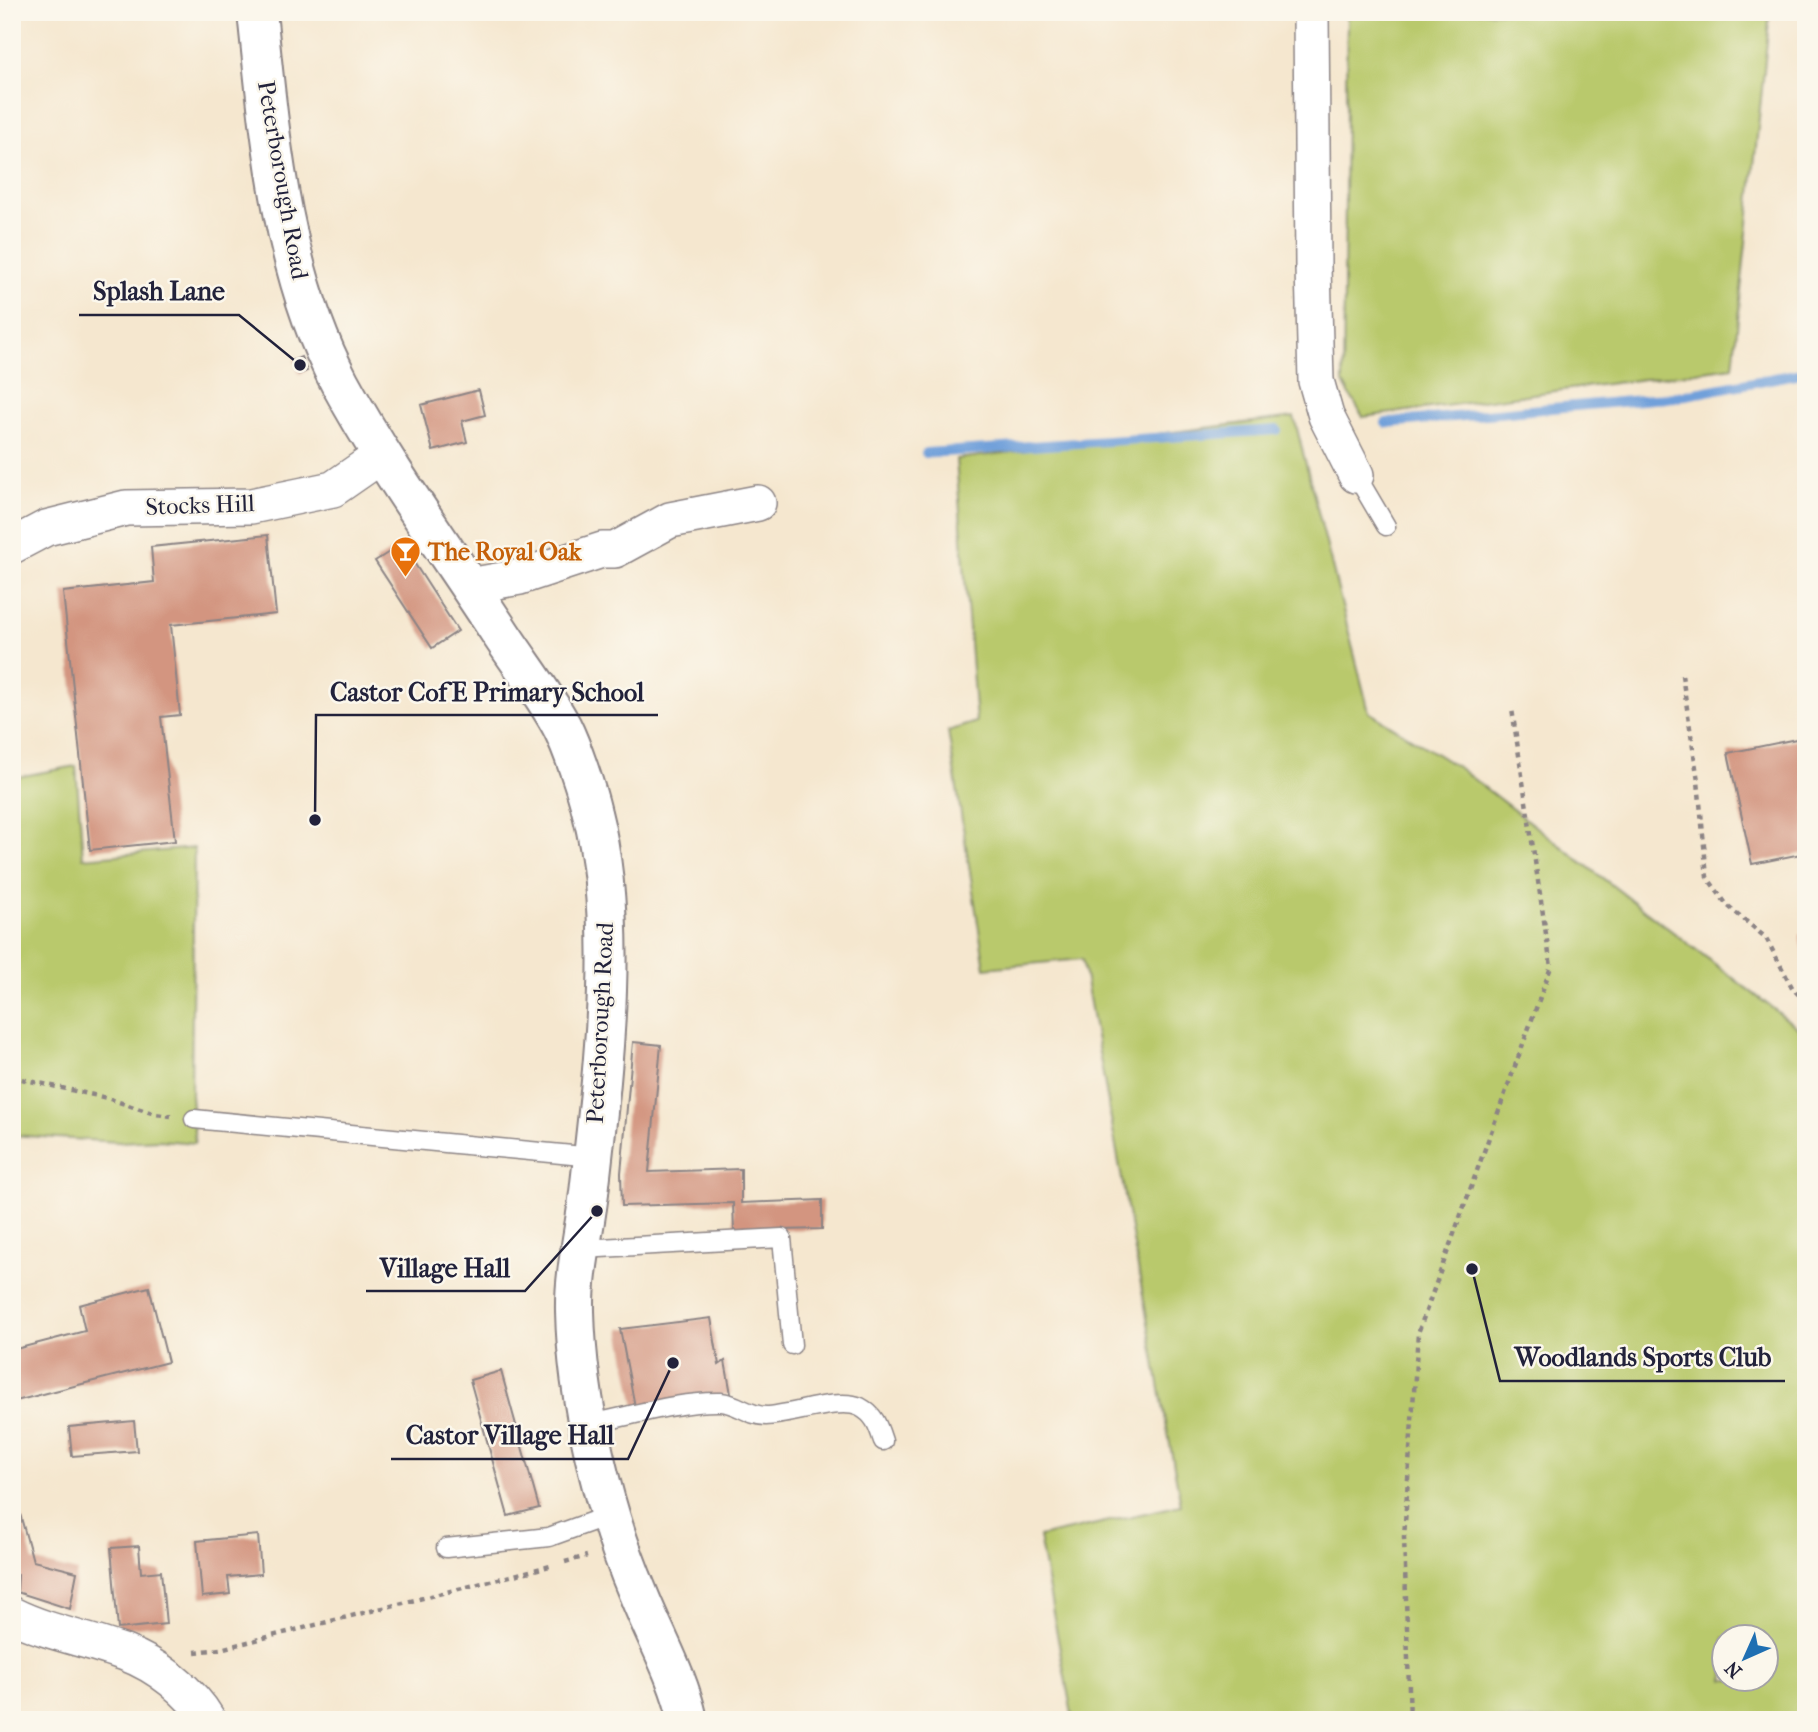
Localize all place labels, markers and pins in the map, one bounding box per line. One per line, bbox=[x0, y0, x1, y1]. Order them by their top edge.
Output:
callout: Splash Lane bbox=[79, 268, 239, 315]
bar icon: The Royal Oak bbox=[388, 535, 422, 579]
place label: The Royal Oak bbox=[427, 538, 582, 566]
callout: Castor CofE Primary School bbox=[316, 668, 658, 715]
callout: Village Hall bbox=[366, 1244, 525, 1291]
callout: Woodlands Sports Club bbox=[1500, 1334, 1785, 1381]
callout: Castor Village Hall bbox=[391, 1412, 628, 1459]

